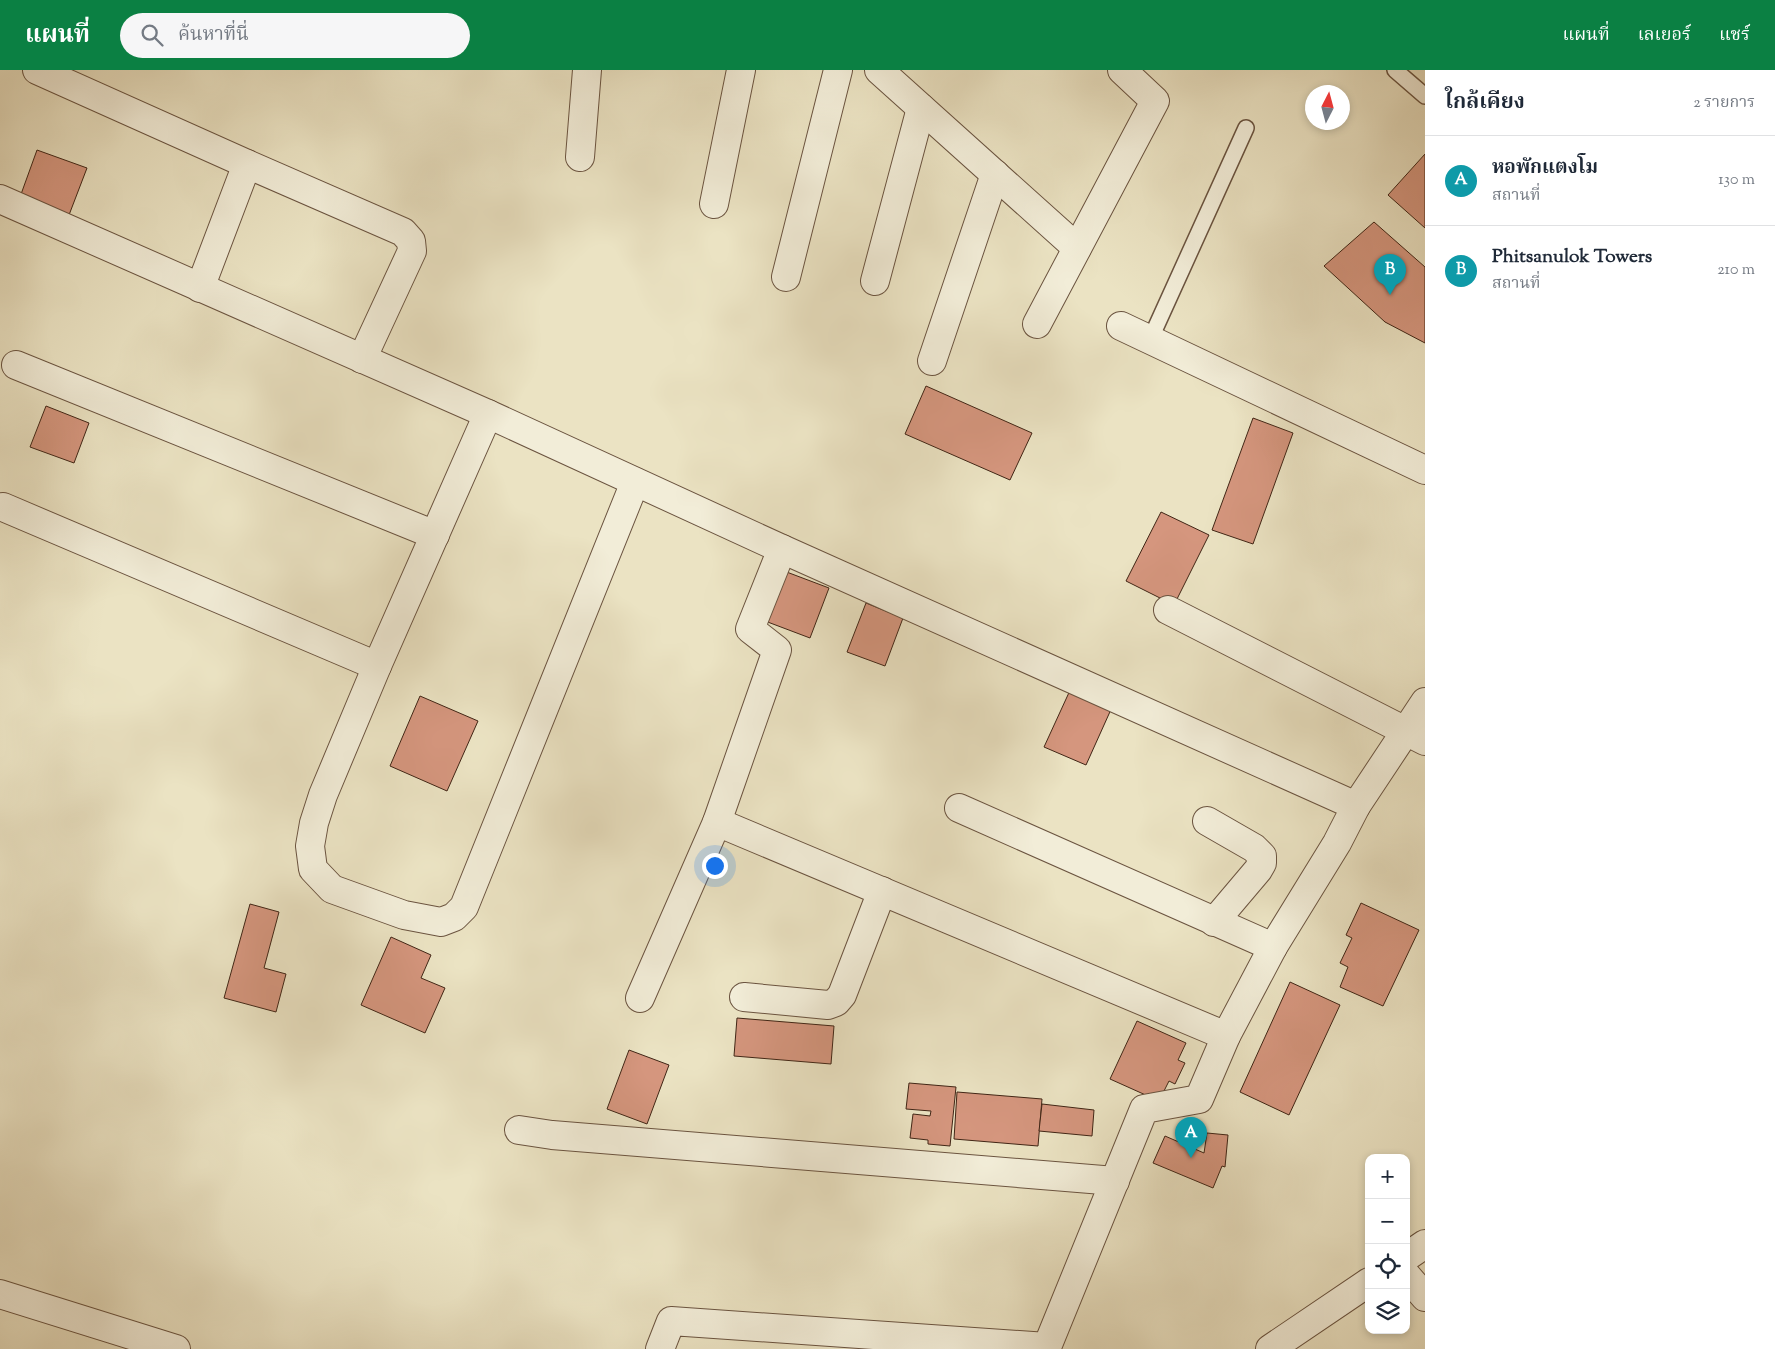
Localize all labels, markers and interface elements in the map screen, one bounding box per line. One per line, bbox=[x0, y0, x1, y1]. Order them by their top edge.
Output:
search box bbox=[120, 13, 470, 58]
text: แผนที่ bbox=[25, 19, 90, 53]
icon: search bbox=[138, 21, 166, 49]
text: ค้นหาที่นี่ bbox=[178, 22, 249, 49]
text: แผนที่ bbox=[1562, 23, 1610, 49]
text: เลเยอร์ bbox=[1638, 23, 1691, 49]
text: แชร์ bbox=[1719, 23, 1750, 49]
north arrow bbox=[1305, 85, 1350, 130]
text: ใกล้เคียง bbox=[1445, 88, 1525, 118]
text: 2 รายการ bbox=[1693, 92, 1755, 115]
text: หอพักแตงโม bbox=[1492, 155, 1598, 182]
text: A bbox=[1455, 169, 1468, 192]
text: 130 m bbox=[1718, 169, 1755, 192]
text: สถานที่ bbox=[1492, 185, 1540, 208]
text: Phitsanulok Towers bbox=[1492, 244, 1652, 271]
pin: B bbox=[1374, 254, 1406, 295]
text: B bbox=[1456, 259, 1466, 282]
text: 210 m bbox=[1717, 259, 1755, 282]
text: สถานที่ bbox=[1492, 273, 1540, 296]
your location bbox=[702, 853, 728, 879]
pin: A bbox=[1175, 1117, 1207, 1158]
map controls bbox=[1365, 1154, 1410, 1334]
button: + bbox=[1365, 1154, 1410, 1199]
button: − bbox=[1365, 1199, 1410, 1244]
button: locate bbox=[1365, 1244, 1410, 1289]
button: layers bbox=[1365, 1289, 1410, 1334]

